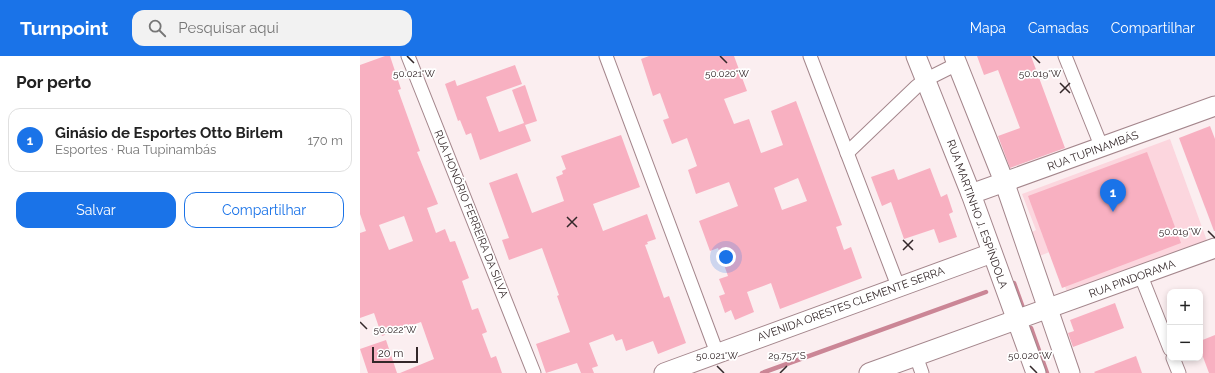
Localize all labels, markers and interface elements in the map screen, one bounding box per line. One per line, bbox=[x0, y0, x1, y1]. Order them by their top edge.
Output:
search box bbox=[132, 10, 412, 46]
text: Turnpoint bbox=[20, 17, 108, 39]
icon: search bbox=[146, 17, 168, 39]
text: Pesquisar aqui bbox=[178, 19, 279, 37]
text: Mapa bbox=[970, 20, 1006, 36]
text: Camadas bbox=[1028, 20, 1089, 36]
text: Compartilhar bbox=[1111, 20, 1195, 36]
text: 50.021°W bbox=[393, 68, 436, 79]
text: 50.020°W bbox=[705, 68, 749, 79]
text: 50.019°W bbox=[1019, 68, 1062, 79]
text: Por perto bbox=[16, 72, 91, 92]
text: Ginásio de Esportes Otto Birlem bbox=[55, 124, 283, 142]
street label: RUA TUPINAMBÁS bbox=[1045, 127, 1141, 174]
street label: RUA HONÓRIO FERREIRA DA SILVA bbox=[431, 128, 512, 300]
text: 1 bbox=[27, 133, 33, 148]
text: 170 m bbox=[307, 133, 343, 148]
street label: RUA MARTINHO J. ESPÍNDOLA bbox=[944, 137, 1011, 291]
text: Esportes · Rua Tupinambás bbox=[55, 142, 216, 157]
pin: 1 bbox=[1100, 179, 1126, 212]
button: Salvar bbox=[16, 192, 176, 228]
button: Compartilhar bbox=[184, 192, 344, 228]
text: 50.019°W bbox=[1159, 226, 1202, 237]
your location bbox=[716, 247, 736, 267]
street label: RUA PINDORAMA bbox=[1087, 257, 1177, 301]
street label: AVENIDA ORESTES CLEMENTE SERRA bbox=[756, 264, 947, 344]
map controls bbox=[1167, 289, 1203, 361]
button: + bbox=[1167, 289, 1203, 325]
text: 50.022°W bbox=[374, 324, 417, 335]
button: − bbox=[1167, 325, 1203, 361]
scale bar bbox=[372, 345, 418, 364]
text: 20 m bbox=[378, 347, 403, 360]
text: 50.021°W bbox=[696, 350, 739, 361]
text: 29.757°S bbox=[768, 350, 806, 361]
text: 50.020°W bbox=[1008, 350, 1052, 361]

